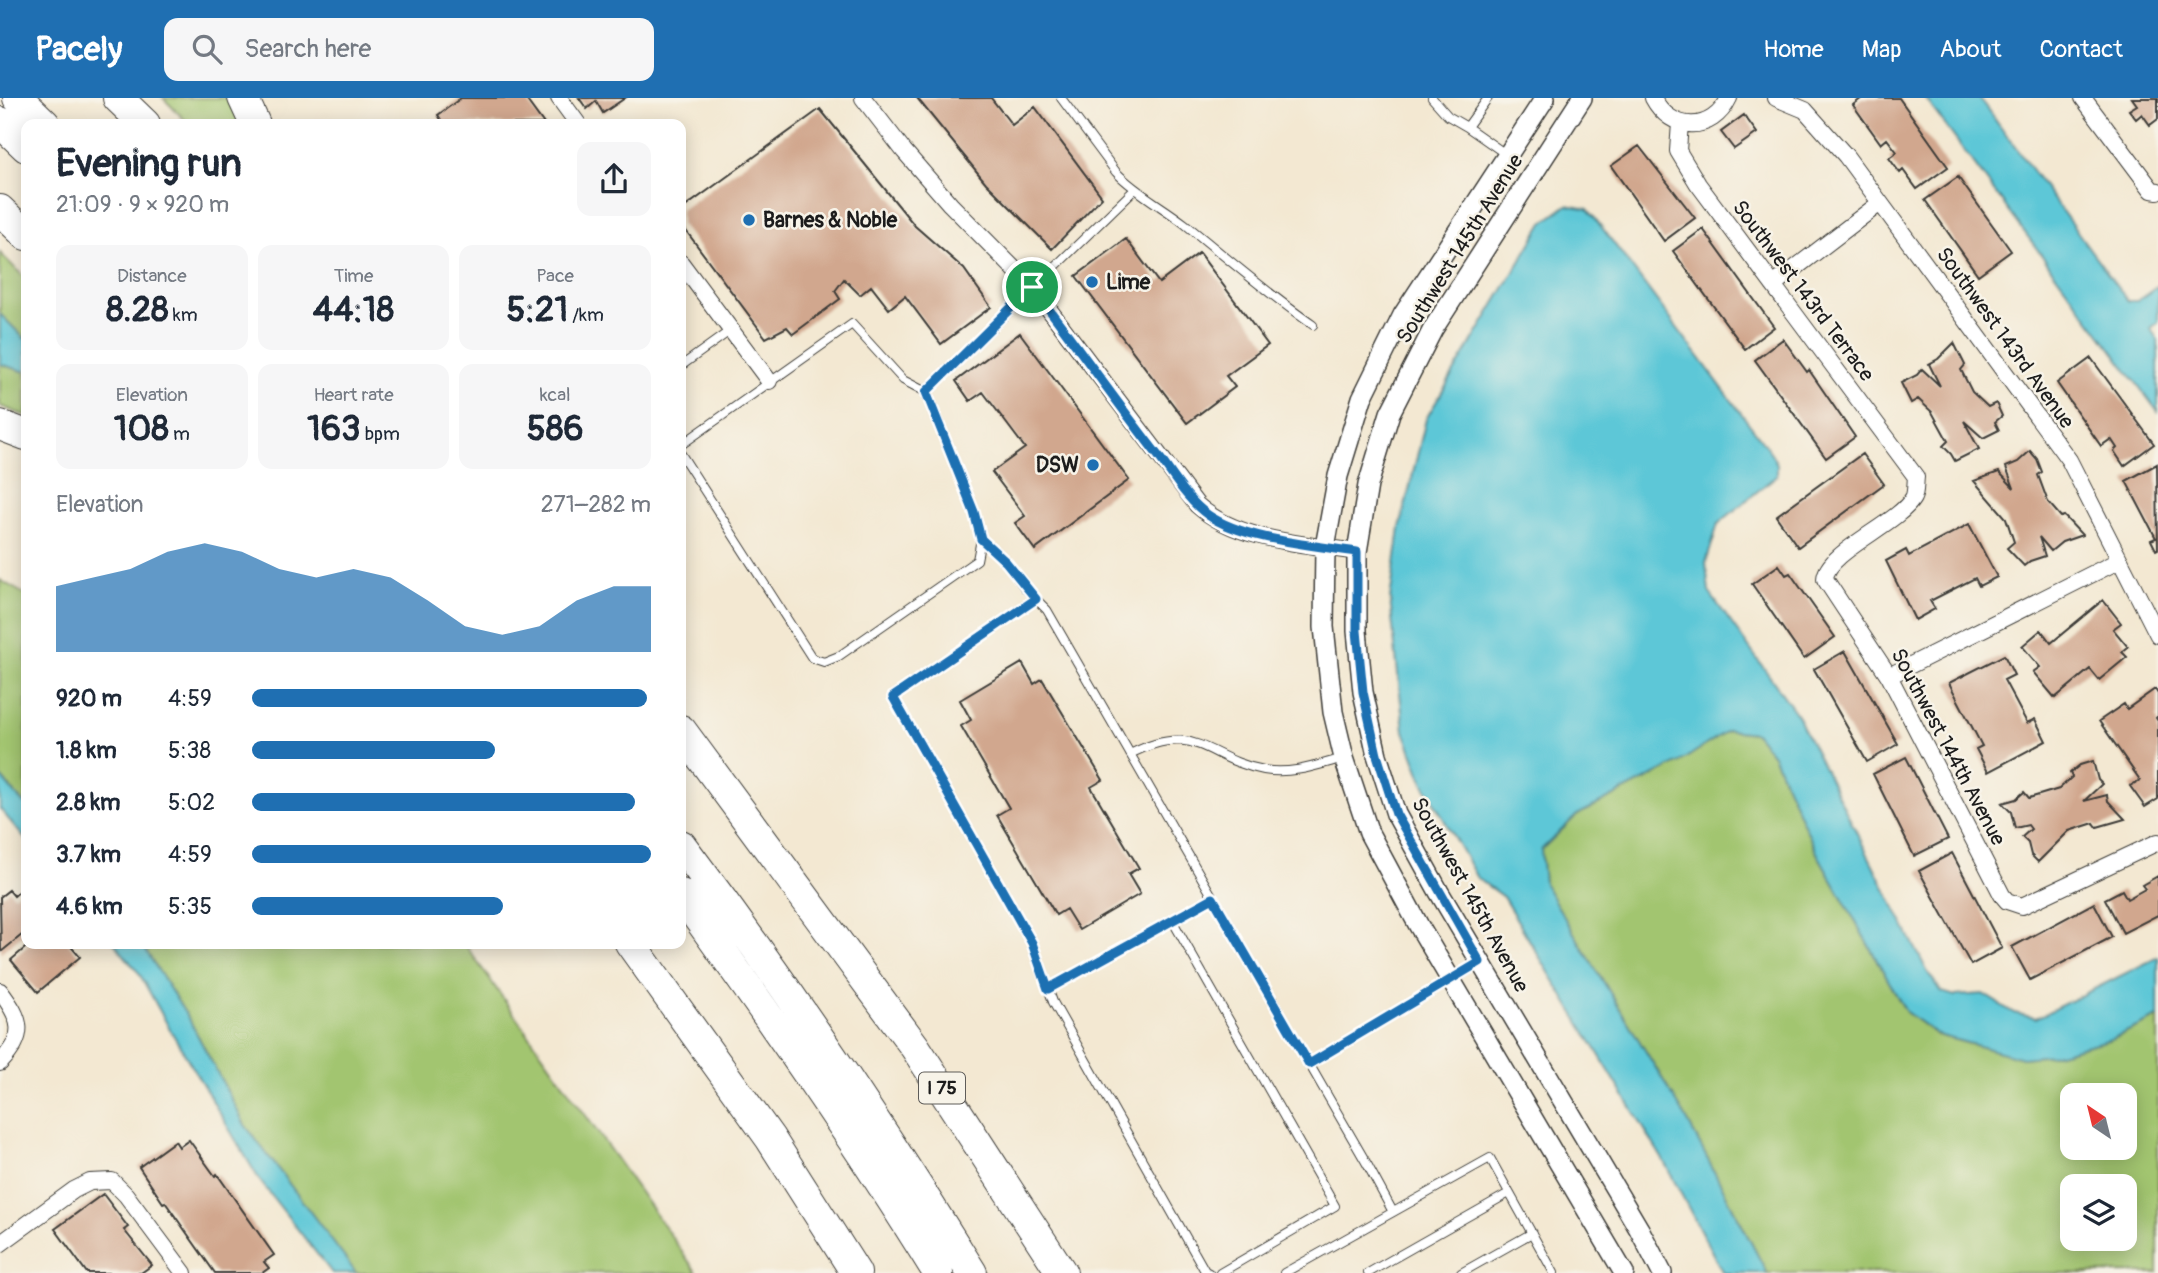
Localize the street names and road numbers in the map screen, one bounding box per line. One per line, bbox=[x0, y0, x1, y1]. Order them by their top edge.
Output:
street label: Southwest 145th Avenue bbox=[1391, 149, 1530, 349]
street label: Southwest 143rd Terrace bbox=[1726, 195, 1880, 387]
street label: Southwest 143rd Avenue bbox=[1930, 242, 2080, 435]
street label: Southwest 144th Avenue bbox=[1885, 644, 2012, 851]
street label: Southwest 145th Avenue bbox=[1405, 793, 1535, 998]
road number: I 75 bbox=[919, 1072, 965, 1104]

